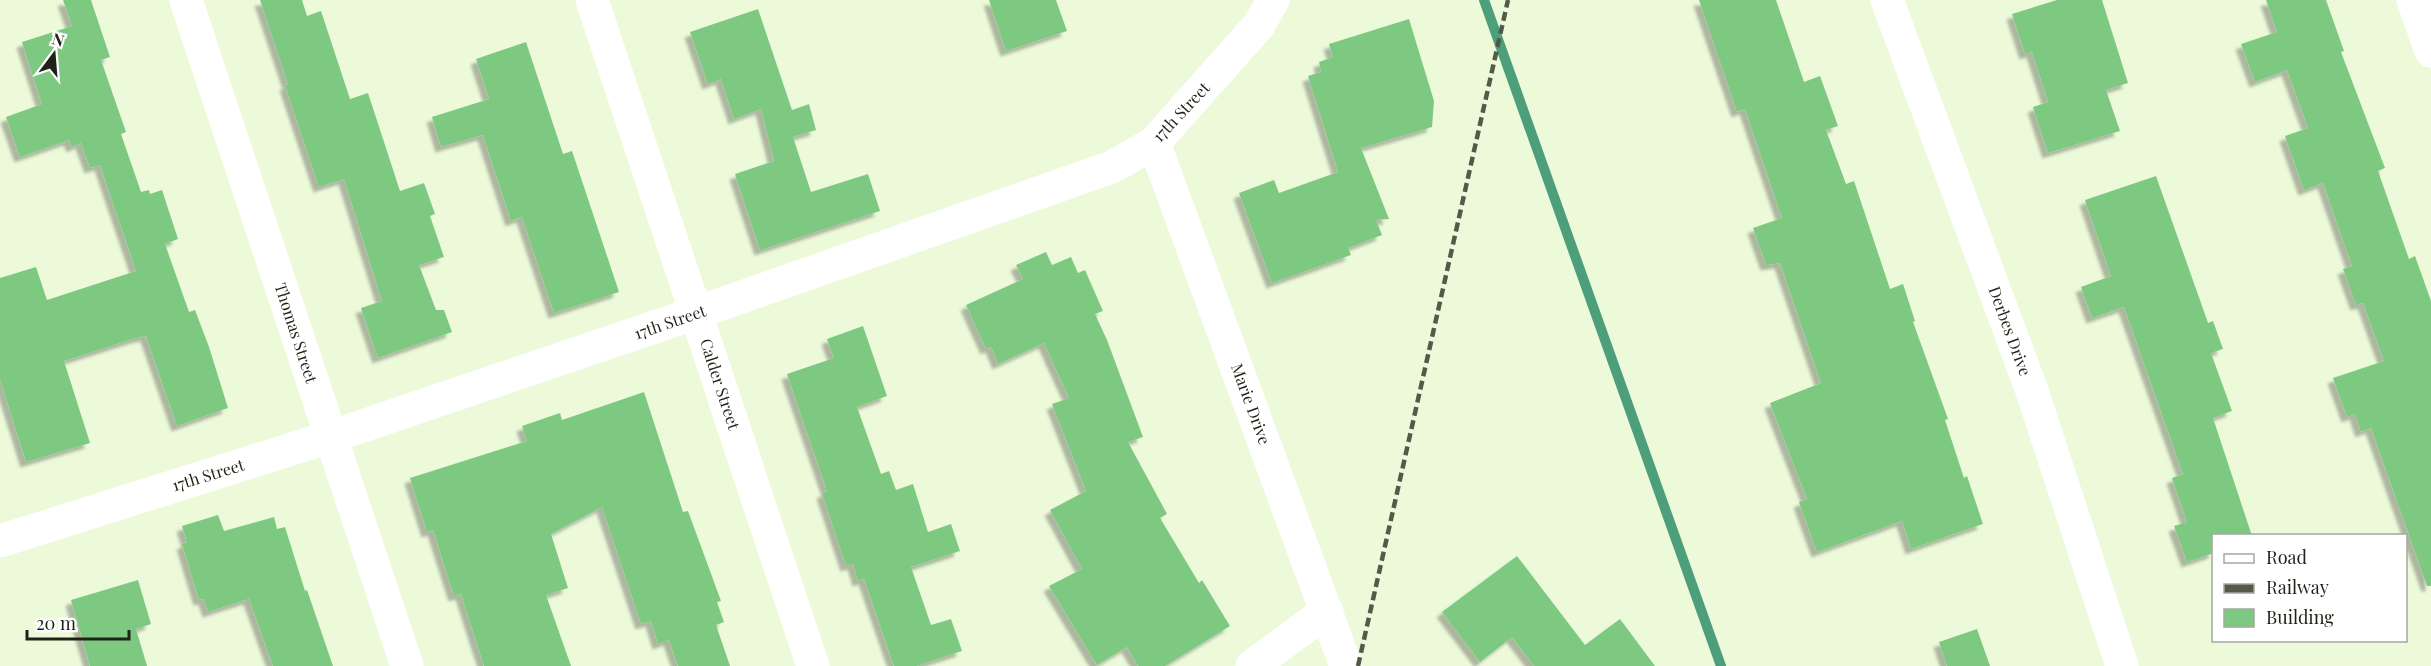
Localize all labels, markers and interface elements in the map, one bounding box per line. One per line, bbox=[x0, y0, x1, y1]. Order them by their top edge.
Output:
north arrow bbox=[24, 24, 84, 84]
text: N bbox=[50, 27, 67, 51]
street label: 17th Street bbox=[1148, 77, 1214, 146]
street label: Thomas Street bbox=[270, 280, 323, 386]
street label: Derbes Drive bbox=[1985, 283, 2036, 379]
street label: 17th Street bbox=[631, 299, 709, 344]
street label: Calder Street bbox=[696, 336, 745, 432]
street label: Marie Drive bbox=[1227, 360, 1276, 447]
street label: 17th Street bbox=[169, 454, 247, 495]
legend bbox=[2212, 534, 2407, 642]
text: Road bbox=[2266, 545, 2307, 569]
text: Railway bbox=[2266, 575, 2329, 599]
scale bar bbox=[27, 603, 129, 641]
text: Building bbox=[2266, 605, 2334, 629]
text: 20 m bbox=[36, 611, 76, 635]

